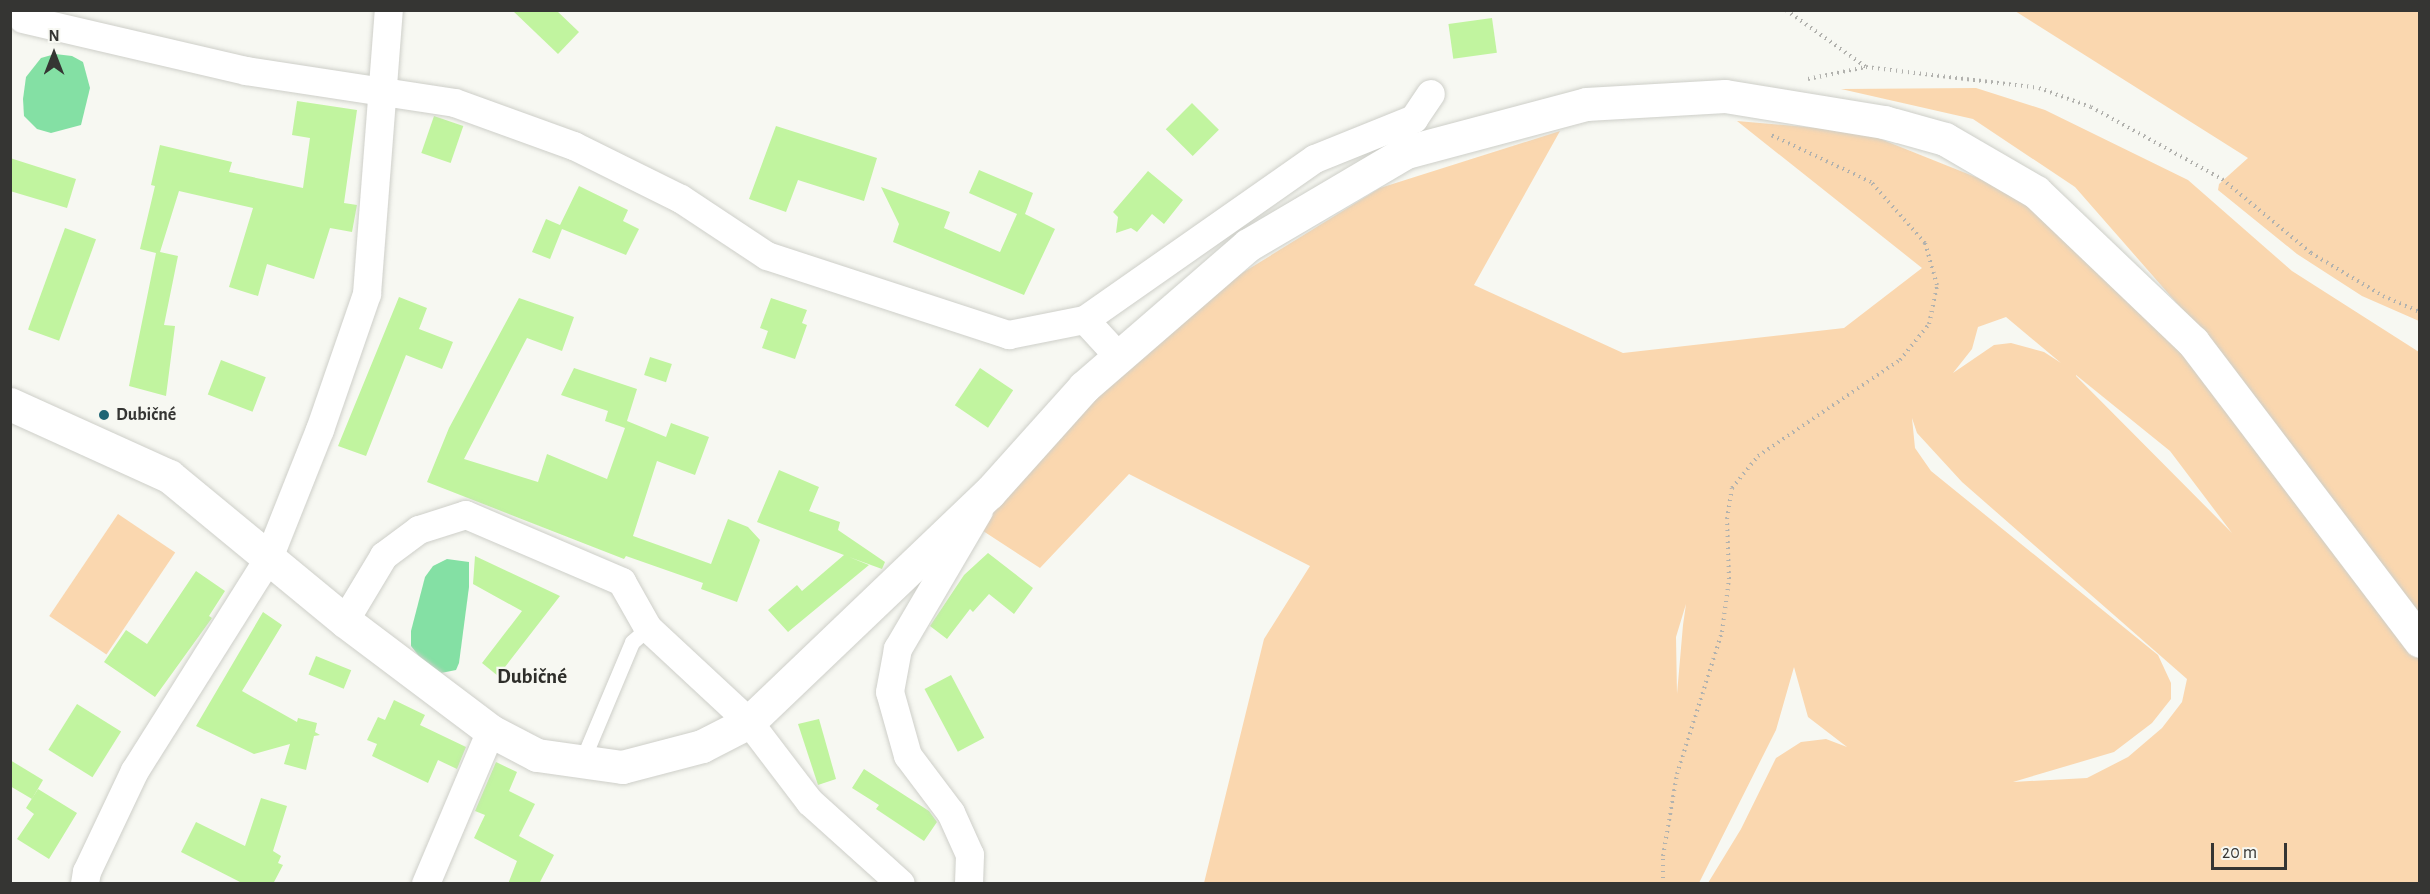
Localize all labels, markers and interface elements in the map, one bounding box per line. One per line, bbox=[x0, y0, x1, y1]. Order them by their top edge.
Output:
north arrow bbox=[24, 24, 84, 84]
text: N bbox=[48, 28, 60, 44]
place label: Dubičné bbox=[116, 404, 176, 426]
marker: Dubičné bbox=[97, 408, 111, 422]
district label: Dubičné bbox=[497, 664, 567, 690]
scale bar bbox=[2214, 831, 2290, 869]
text: 20 m bbox=[2222, 844, 2257, 862]

